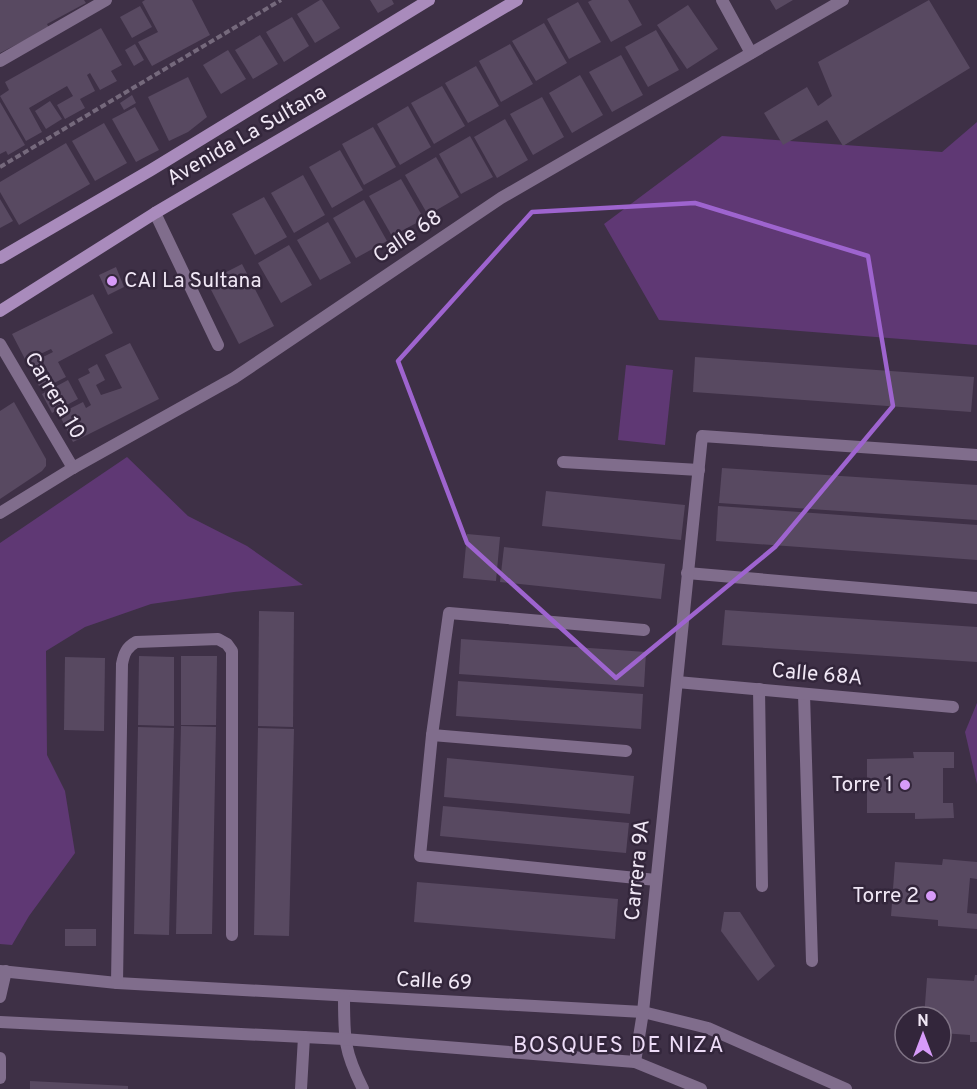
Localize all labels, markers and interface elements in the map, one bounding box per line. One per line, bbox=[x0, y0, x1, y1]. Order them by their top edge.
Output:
street label: Avenida La Sultana bbox=[162, 79, 332, 193]
street label: Calle 68 bbox=[368, 204, 448, 270]
place label: CAI La Sultana bbox=[124, 268, 262, 295]
marker: CAI La Sultana bbox=[105, 274, 119, 288]
street label: Carrera 10 bbox=[17, 347, 91, 445]
street label: Calle 68A bbox=[770, 658, 864, 692]
place label: Torre 1 bbox=[831, 772, 893, 799]
marker: Torre 1 bbox=[898, 778, 912, 792]
street label: Carrera 9A bbox=[619, 818, 657, 922]
place label: Torre 2 bbox=[852, 883, 919, 910]
marker: Torre 2 bbox=[924, 889, 938, 903]
street label: Calle 69 bbox=[395, 967, 473, 997]
north arrow bbox=[893, 1005, 953, 1065]
text: N bbox=[917, 1012, 929, 1032]
district label: BOSQUES DE NIZA bbox=[513, 1033, 725, 1060]

